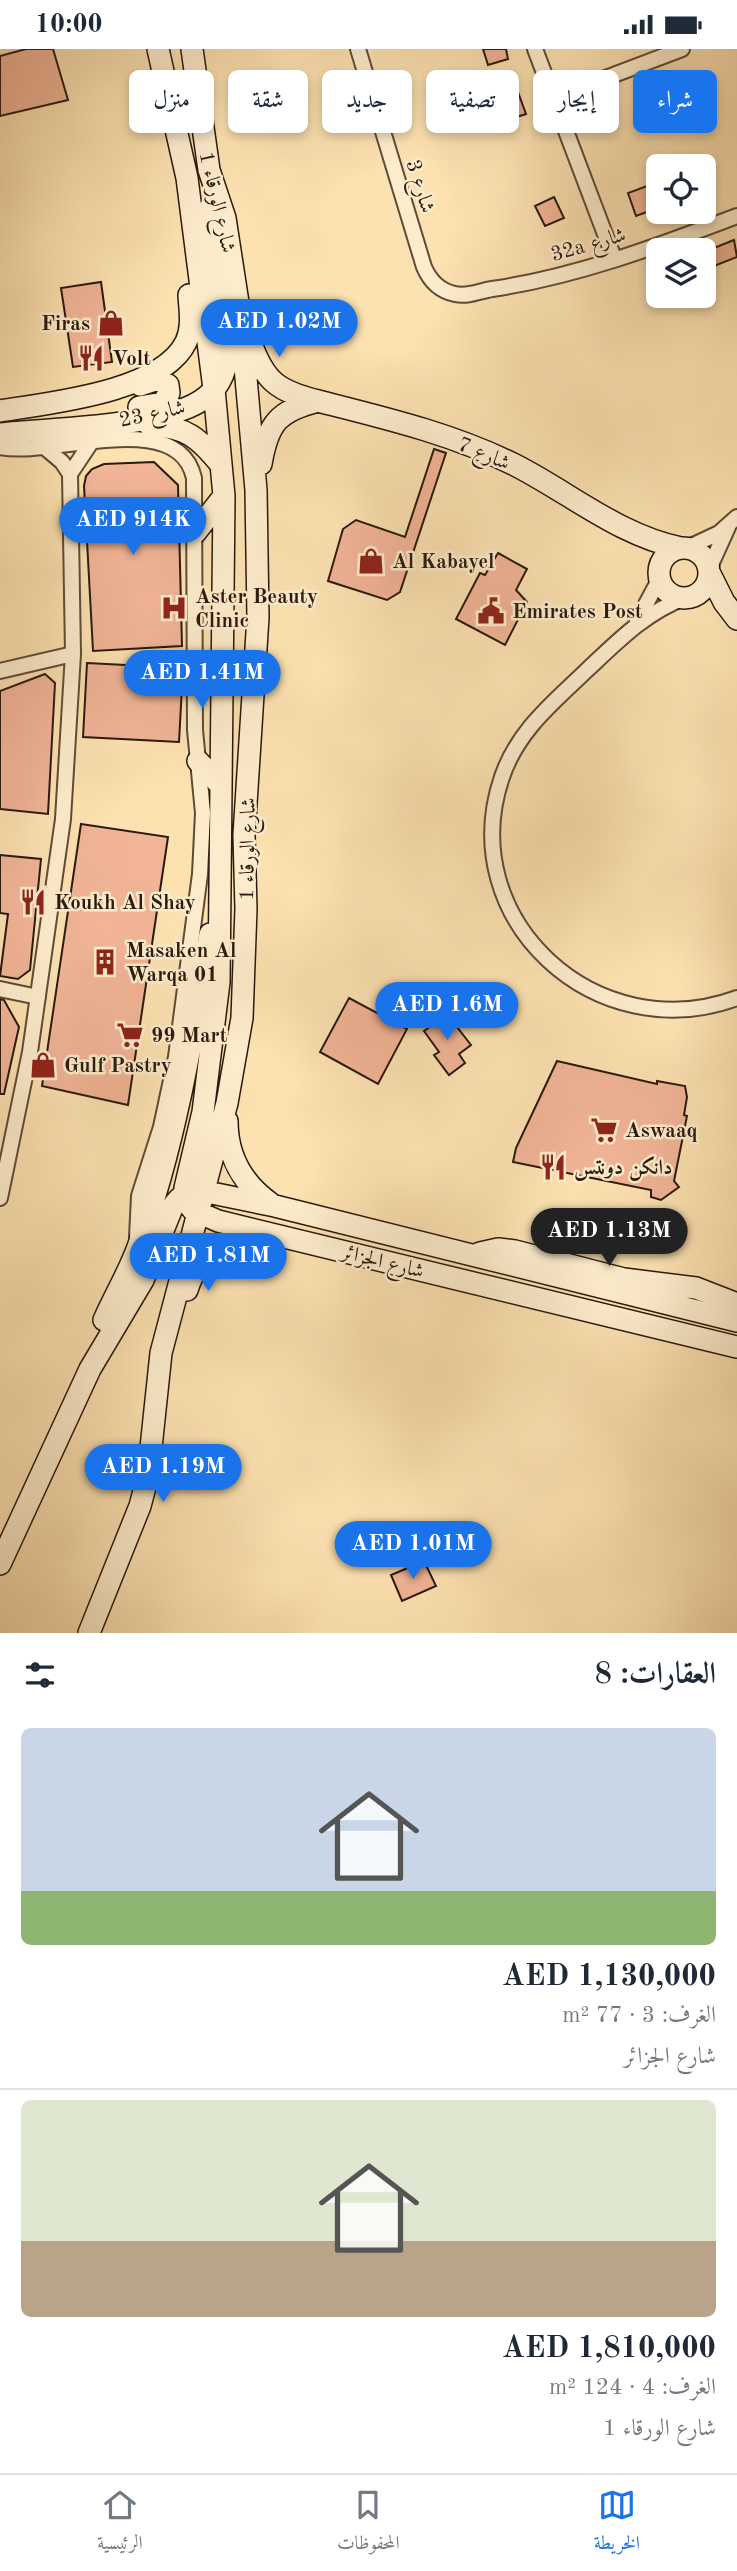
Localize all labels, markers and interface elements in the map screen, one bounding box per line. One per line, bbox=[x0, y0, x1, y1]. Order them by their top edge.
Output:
text: 10:00 bbox=[35, 12, 103, 38]
chip: منزل bbox=[129, 70, 214, 133]
chip: شقة bbox=[228, 70, 308, 133]
chip: جديد bbox=[322, 70, 412, 133]
chip: تصفية bbox=[426, 70, 519, 133]
chip: إيجار bbox=[533, 70, 619, 133]
chip: شراء bbox=[633, 70, 717, 133]
street label: شارع الورقاء 1 bbox=[189, 150, 238, 256]
map controls bbox=[646, 154, 716, 308]
button: locate bbox=[646, 154, 716, 224]
street label: شارع 3 bbox=[396, 157, 438, 217]
street label: 32a شارع bbox=[548, 225, 630, 272]
button: layers bbox=[646, 238, 716, 308]
pin: AED 1.02M bbox=[199, 299, 359, 359]
shop icon: Firas bbox=[96, 308, 126, 338]
text: AED 1.02M bbox=[217, 310, 341, 333]
place label: Firas bbox=[41, 314, 90, 335]
restaurant icon: Volt bbox=[76, 343, 106, 373]
place label: Volt bbox=[112, 349, 151, 370]
street label: شارع 23 bbox=[117, 397, 188, 438]
street label: شارع 7 bbox=[452, 434, 513, 480]
pin: AED 914K bbox=[61, 497, 205, 557]
text: AED 914K bbox=[75, 508, 191, 531]
shop icon: Al Kabayel bbox=[356, 546, 386, 576]
place label: Al Kabayel bbox=[392, 552, 495, 573]
place label: Aster Beauty Clinic bbox=[195, 587, 318, 632]
hospital icon: Aster Beauty Clinic bbox=[159, 593, 189, 623]
public building icon: Emirates Post bbox=[476, 596, 506, 626]
place label: Emirates Post bbox=[512, 602, 643, 623]
pin: AED 1.41M bbox=[122, 651, 282, 710]
text: AED 1.41M bbox=[140, 661, 264, 684]
street label: شارع الورقاء 1 bbox=[237, 797, 266, 901]
restaurant icon: Koukh Al Shay bbox=[18, 887, 48, 917]
place label: Koukh Al Shay bbox=[54, 893, 196, 914]
place label: Masaken Al Warqa 01 bbox=[126, 941, 237, 986]
building icon: Masaken Al Warqa 01 bbox=[90, 947, 120, 977]
pin: AED 1.6M bbox=[375, 983, 519, 1042]
text: AED 1.6M bbox=[391, 993, 503, 1016]
supermarket icon: 99 Mart bbox=[115, 1020, 145, 1050]
place label: 99 Mart bbox=[151, 1026, 228, 1047]
shop icon: Gulf Pastry bbox=[28, 1050, 58, 1080]
place label: Gulf Pastry bbox=[64, 1056, 172, 1077]
supermarket icon: Aswaaq bbox=[589, 1115, 619, 1145]
place label: Aswaaq bbox=[625, 1121, 698, 1142]
restaurant icon: دانكن دونتس bbox=[538, 1152, 568, 1182]
place label: دانكن دونتس bbox=[574, 1156, 672, 1181]
pin: AED 1.13M bbox=[529, 1209, 689, 1268]
text: AED 1.13M bbox=[547, 1219, 671, 1242]
pin: AED 1.81M bbox=[128, 1233, 288, 1293]
street label: شارع الجزائر bbox=[336, 1242, 426, 1289]
text: AED 1.81M bbox=[146, 1244, 270, 1267]
pin: AED 1.19M bbox=[83, 1445, 243, 1504]
text: AED 1.19M bbox=[101, 1455, 225, 1478]
pin: AED 1.01M bbox=[333, 1521, 493, 1581]
text: AED 1.01M bbox=[351, 1532, 475, 1555]
icon: filters bbox=[21, 1656, 59, 1694]
text: العقارات: 8 bbox=[595, 1660, 716, 1690]
icon: home bbox=[306, 1773, 432, 1899]
text: AED 1,130,000 bbox=[502, 1962, 716, 1992]
text: الغرف: 3 · 77 m² bbox=[562, 2004, 716, 2027]
text: شارع الجزائر bbox=[624, 2045, 716, 2068]
icon: home bbox=[306, 2145, 432, 2271]
text: AED 1,810,000 bbox=[502, 2334, 716, 2364]
text: الغرف: 4 · 124 m² bbox=[549, 2376, 716, 2399]
text: شارع الورقاء 1 bbox=[603, 2417, 716, 2440]
tab: الرئيسية bbox=[97, 2486, 143, 2561]
tab: المحفوظات bbox=[337, 2486, 400, 2561]
tab: الخريطة bbox=[594, 2486, 640, 2561]

